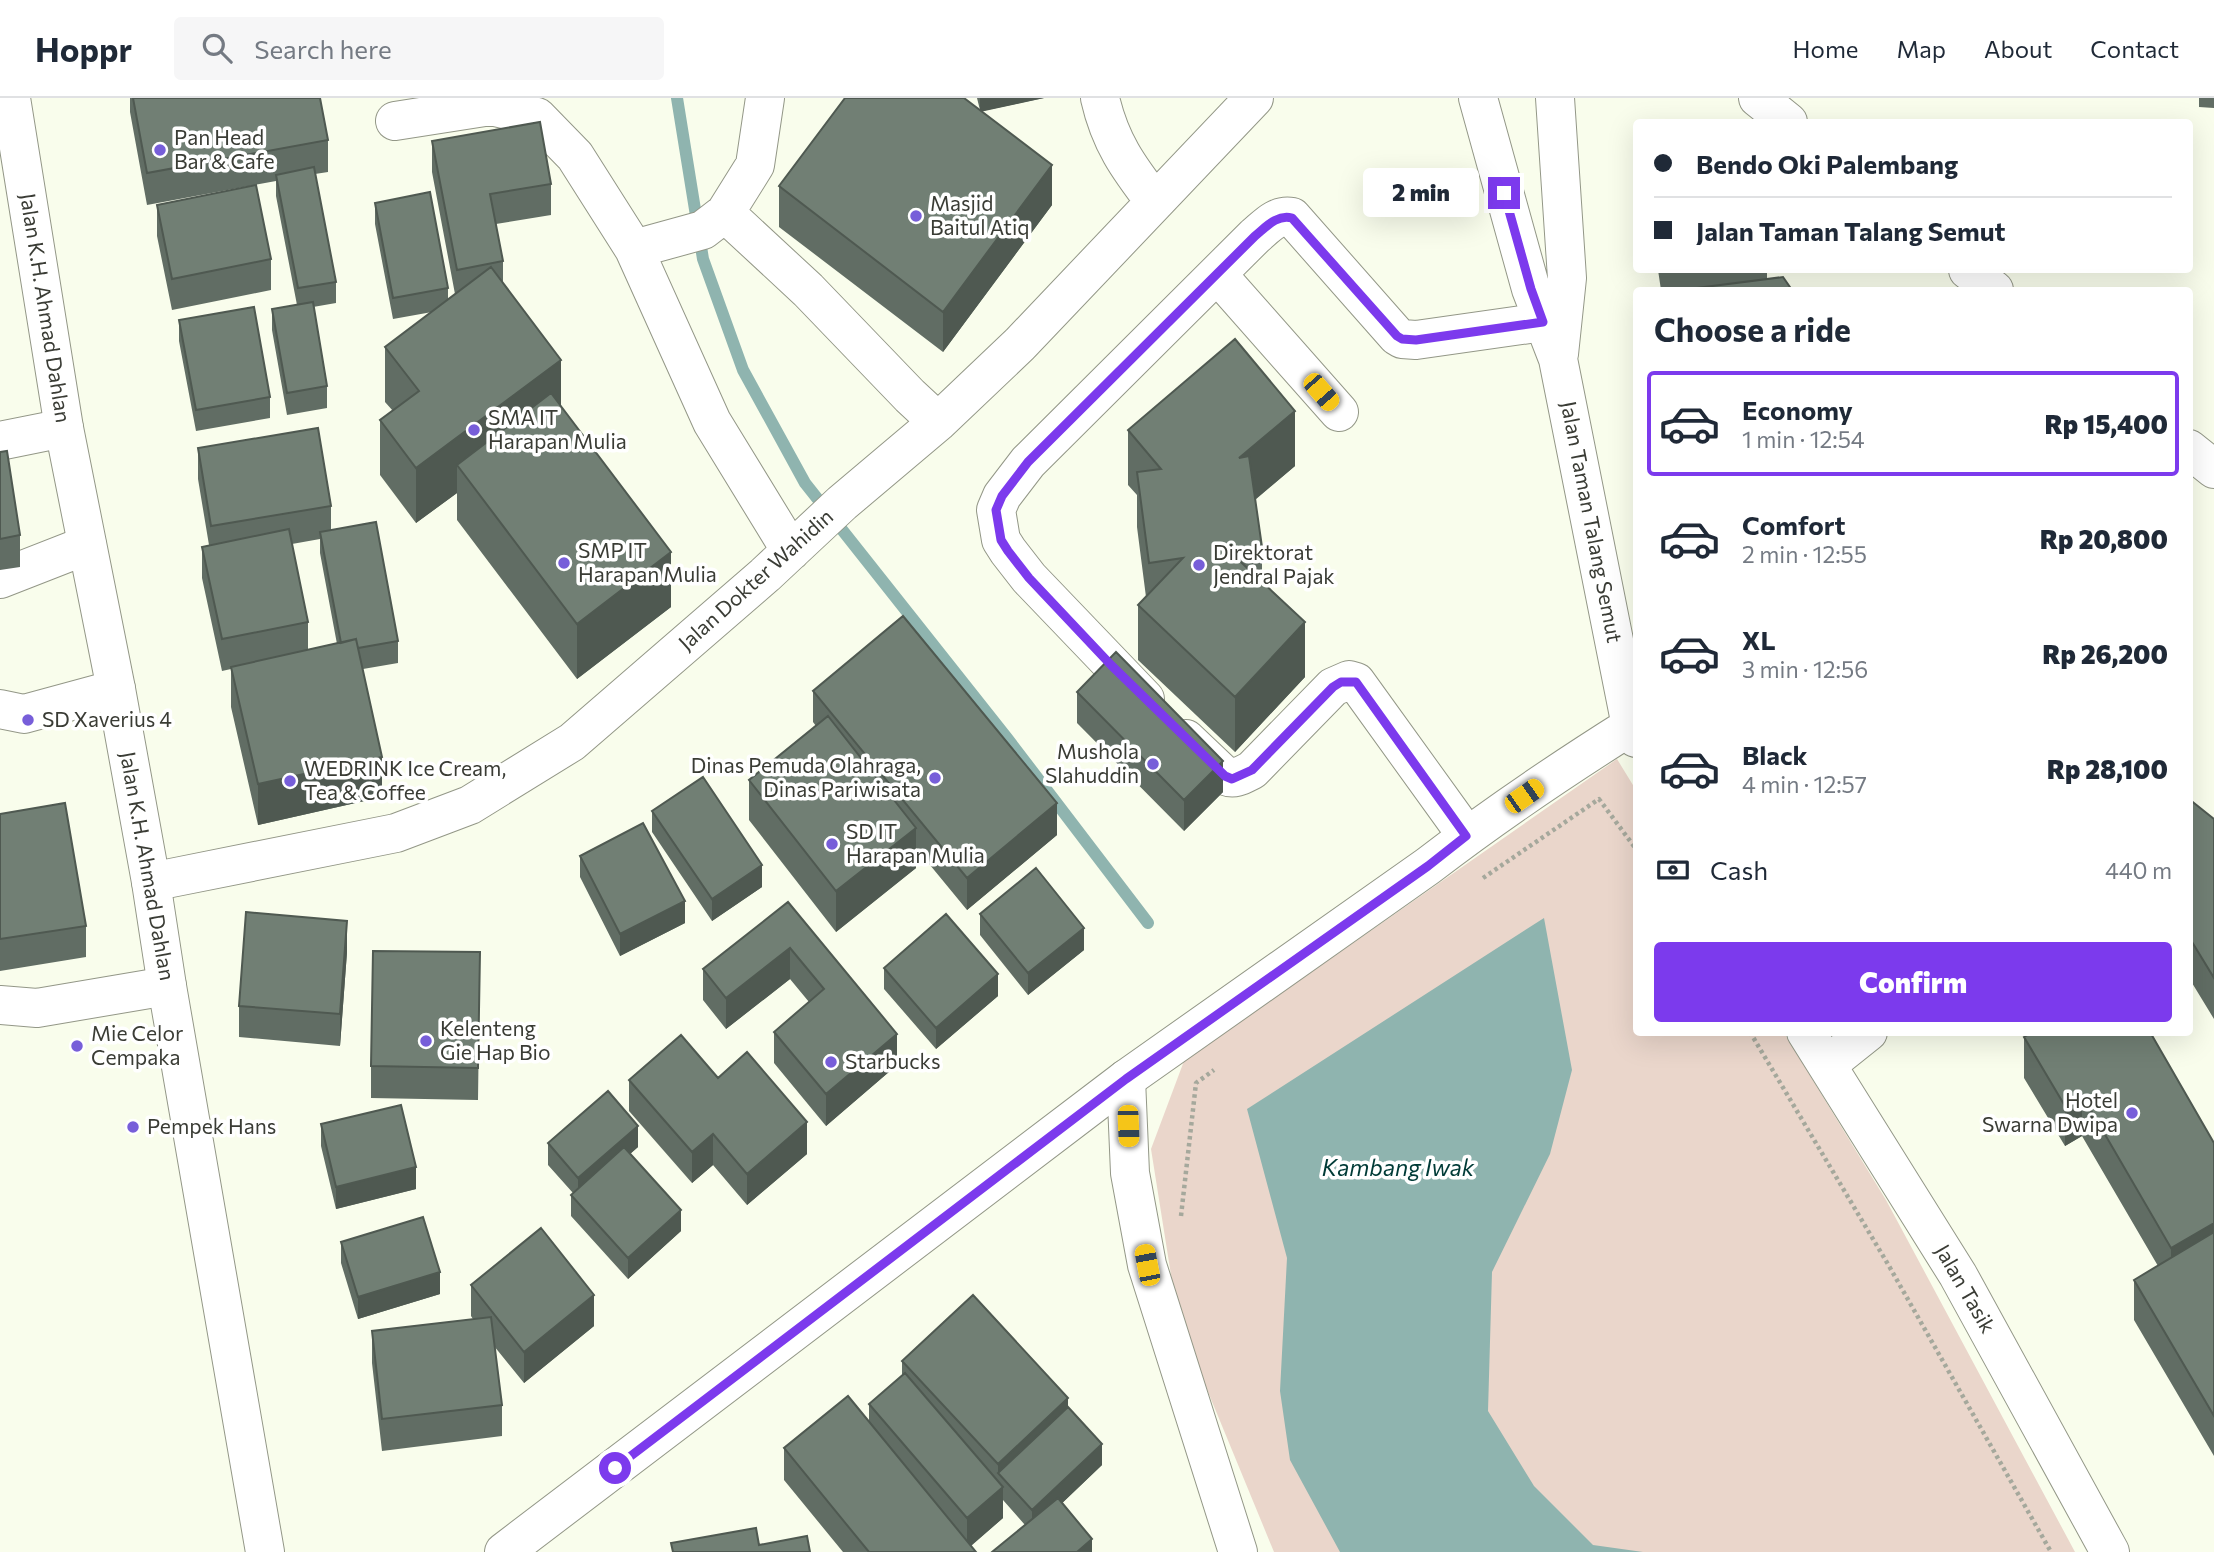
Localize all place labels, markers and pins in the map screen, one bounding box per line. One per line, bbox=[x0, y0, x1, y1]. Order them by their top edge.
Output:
place label: Pan Head Bar & Cafe bbox=[174, 124, 275, 173]
marker: Pan Head Bar & Cafe bbox=[152, 142, 168, 158]
place label: Masjid Baitul Atiq bbox=[930, 190, 1030, 239]
marker: Masjid Baitul Atiq bbox=[908, 208, 924, 224]
place label: SMA IT Harapan Mulia bbox=[488, 404, 627, 453]
marker: SMA IT Harapan Mulia bbox=[466, 422, 482, 438]
place label: SMP IT Harapan Mulia bbox=[578, 537, 717, 586]
place label: Direktorat Jendral Pajak bbox=[1213, 539, 1335, 588]
marker: SMP IT Harapan Mulia bbox=[556, 555, 572, 571]
marker: Direktorat Jendral Pajak bbox=[1191, 557, 1207, 573]
place label: SD Xaverius 4 bbox=[42, 706, 172, 731]
marker: SD Xaverius 4 bbox=[20, 712, 36, 728]
place label: Mushola Slahuddin bbox=[1045, 738, 1139, 787]
place label: Dinas Pemuda Olahraga, Dinas Pariwisata bbox=[691, 752, 921, 801]
place label: WEDRINK Ice Cream, Tea & Coffee bbox=[304, 755, 506, 804]
marker: Mushola Slahuddin bbox=[1145, 756, 1161, 772]
marker: Dinas Pemuda Olahraga, Dinas Pariwisata bbox=[927, 770, 943, 786]
marker: WEDRINK Ice Cream, Tea & Coffee bbox=[282, 773, 298, 789]
place label: SD IT Harapan Mulia bbox=[846, 818, 985, 867]
marker: SD IT Harapan Mulia bbox=[824, 836, 840, 852]
place label: Kelenteng Gie Hap Bio bbox=[440, 1015, 551, 1064]
place label: Mie Celor Cempaka bbox=[91, 1020, 183, 1069]
marker: Kelenteng Gie Hap Bio bbox=[418, 1033, 434, 1049]
marker: Mie Celor Cempaka bbox=[69, 1038, 85, 1054]
place label: Starbucks bbox=[845, 1048, 941, 1073]
marker: Starbucks bbox=[823, 1054, 839, 1070]
place label: Hotel Swarna Dwipa bbox=[1982, 1087, 2118, 1136]
marker: Hotel Swarna Dwipa bbox=[2124, 1105, 2140, 1121]
place label: Pempek Hans bbox=[147, 1113, 276, 1138]
marker: Pempek Hans bbox=[125, 1119, 141, 1135]

